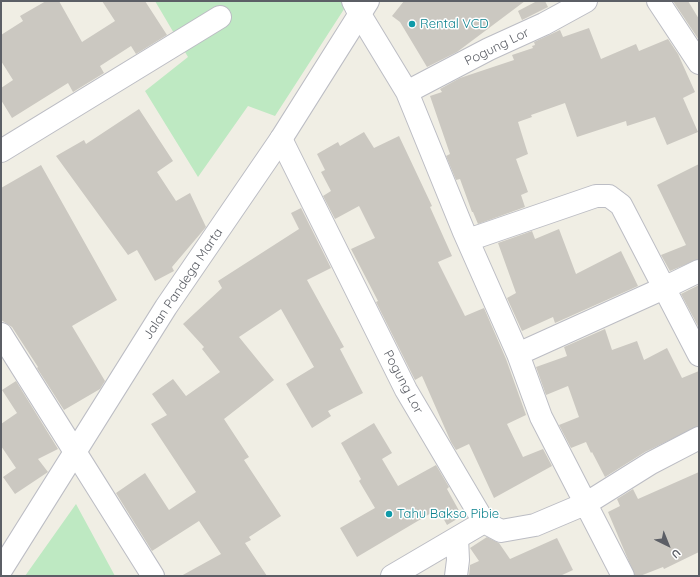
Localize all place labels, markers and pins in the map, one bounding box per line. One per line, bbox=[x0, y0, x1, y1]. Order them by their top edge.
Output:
place label: Rental VCD bbox=[420, 16, 489, 32]
marker: Rental VCD bbox=[407, 19, 417, 29]
place label: Tahu Bakso Pibie bbox=[397, 506, 499, 522]
marker: Tahu Bakso Pibie bbox=[384, 509, 394, 519]

